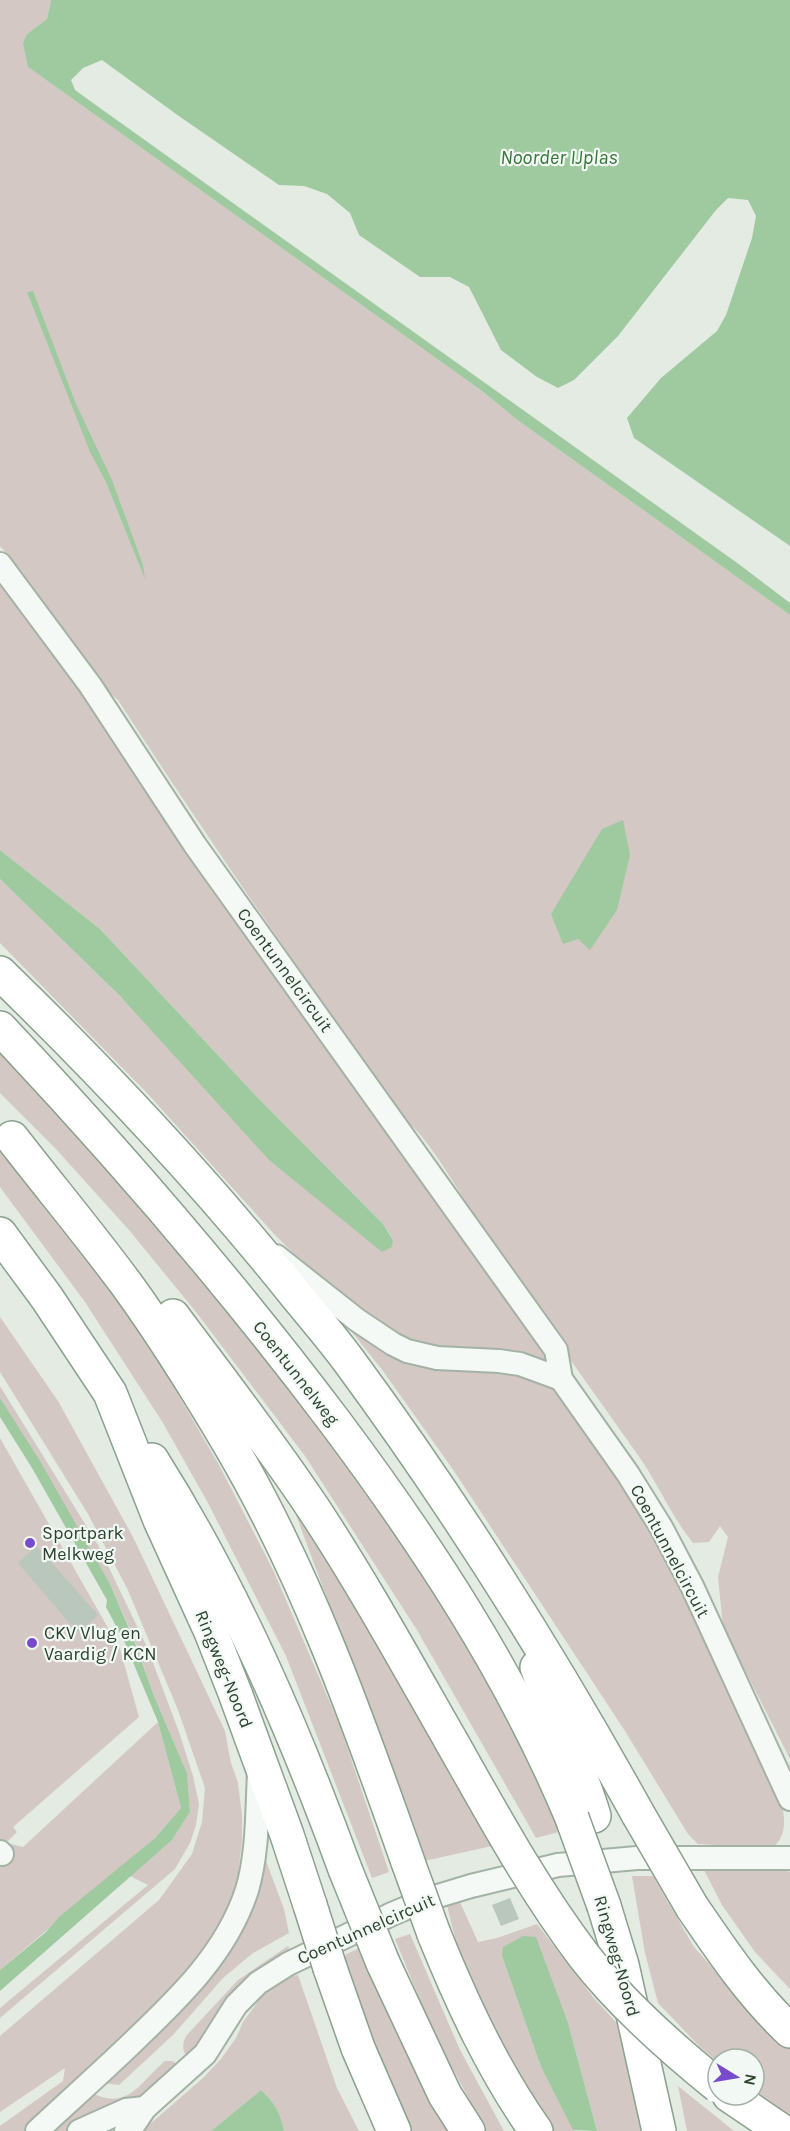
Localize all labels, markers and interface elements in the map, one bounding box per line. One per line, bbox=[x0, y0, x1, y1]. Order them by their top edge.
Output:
water label: Noorder IJplas bbox=[500, 146, 618, 169]
street label: Coentunnelcircuit bbox=[233, 904, 338, 1037]
street label: Coentunnelweg bbox=[248, 1316, 344, 1430]
street label: Coentunnelcircuit bbox=[626, 1480, 715, 1622]
place label: Sportpark Melkweg bbox=[42, 1522, 124, 1565]
marker: Sportpark Melkweg bbox=[23, 1536, 37, 1550]
street label: Ringweg-Noord bbox=[190, 1607, 258, 1731]
place label: CKV Vlug en Vaardig / KCN bbox=[44, 1622, 157, 1665]
marker: CKV Vlug en Vaardig / KCN bbox=[25, 1636, 39, 1650]
street label: Coentunnelcircuit bbox=[294, 1889, 438, 1969]
street label: Ringweg-Noord bbox=[589, 1893, 645, 2019]
north arrow bbox=[706, 2047, 766, 2107]
text: N bbox=[740, 2072, 761, 2087]

